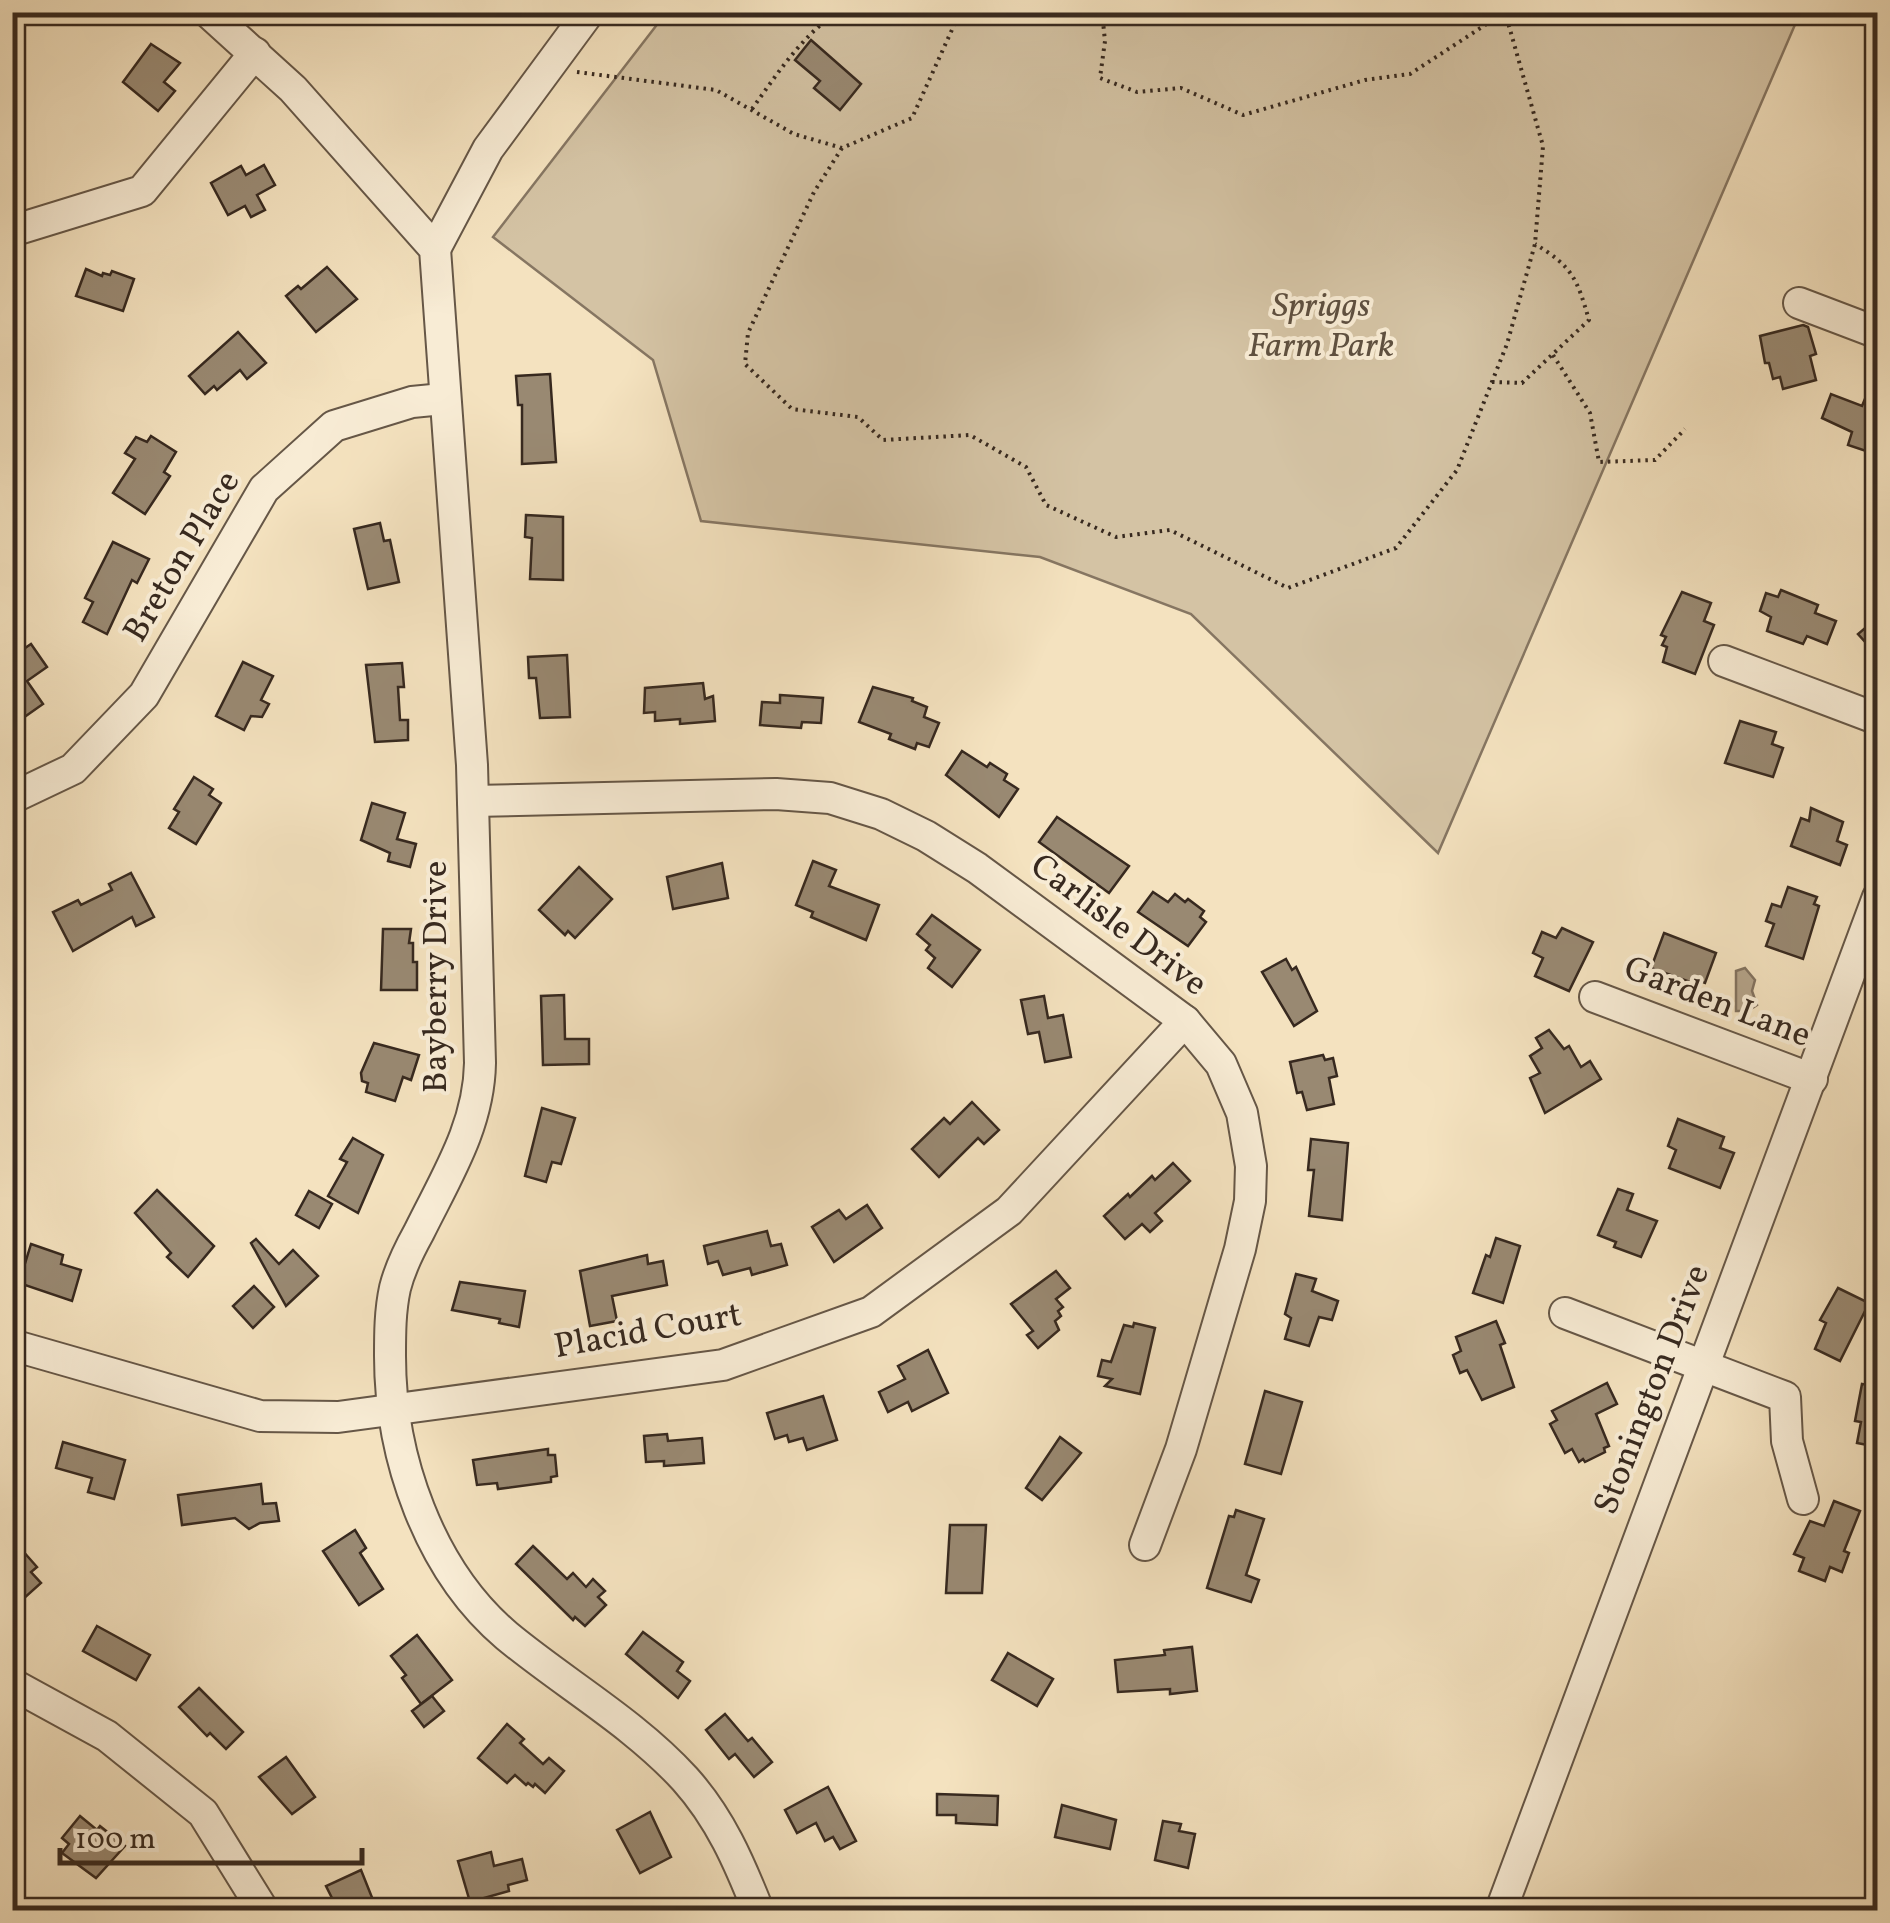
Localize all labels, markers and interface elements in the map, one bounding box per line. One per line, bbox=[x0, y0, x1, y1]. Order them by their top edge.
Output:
park label: Spriggs Farm Park bbox=[1248, 283, 1394, 371]
street label: Breton Place bbox=[113, 462, 253, 652]
street label: Carlisle Drive bbox=[1020, 844, 1216, 1008]
street label: Bayberry Drive bbox=[413, 861, 461, 1093]
street label: Garden Lane bbox=[1617, 945, 1817, 1061]
street label: Stonington Drive bbox=[1583, 1258, 1723, 1522]
street label: Placid Court bbox=[551, 1292, 745, 1372]
scale bar bbox=[60, 1803, 362, 1865]
text: 100 m bbox=[75, 1819, 156, 1861]

